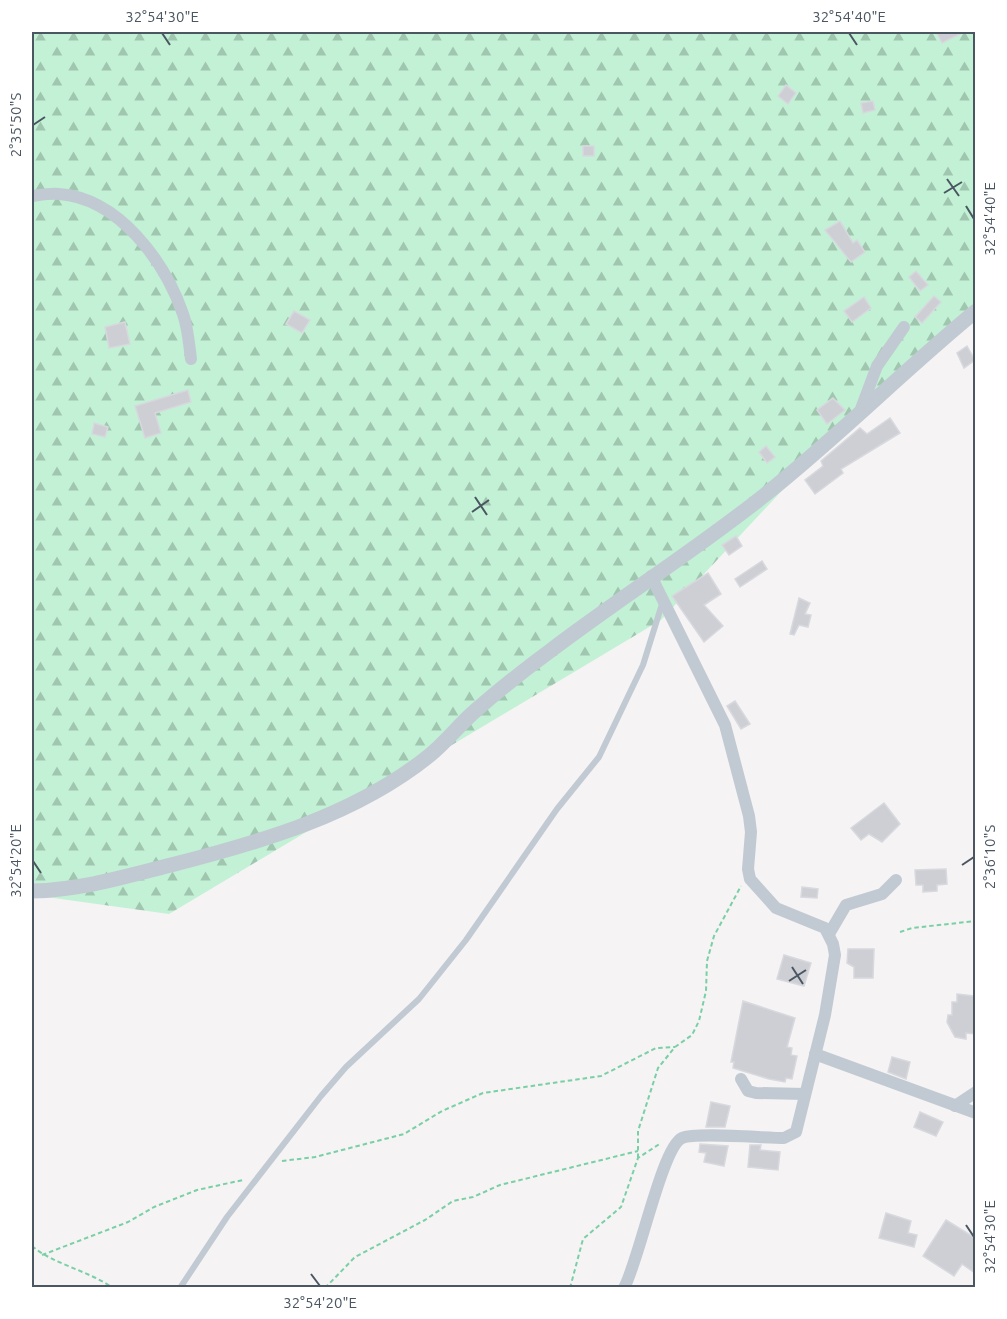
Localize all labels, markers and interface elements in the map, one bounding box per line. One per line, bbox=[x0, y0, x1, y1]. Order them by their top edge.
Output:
text: 32°54'30"E bbox=[125, 8, 199, 25]
text: 32°54'40"E bbox=[812, 8, 886, 25]
text: 2°35'50"S bbox=[7, 93, 24, 157]
text: 32°54'40"E bbox=[981, 182, 998, 256]
text: 32°54'20"E bbox=[7, 824, 24, 898]
text: 2°36'10"S bbox=[981, 825, 998, 889]
text: 32°54'30"E bbox=[981, 1200, 998, 1274]
text: 32°54'20"E bbox=[283, 1294, 357, 1311]

